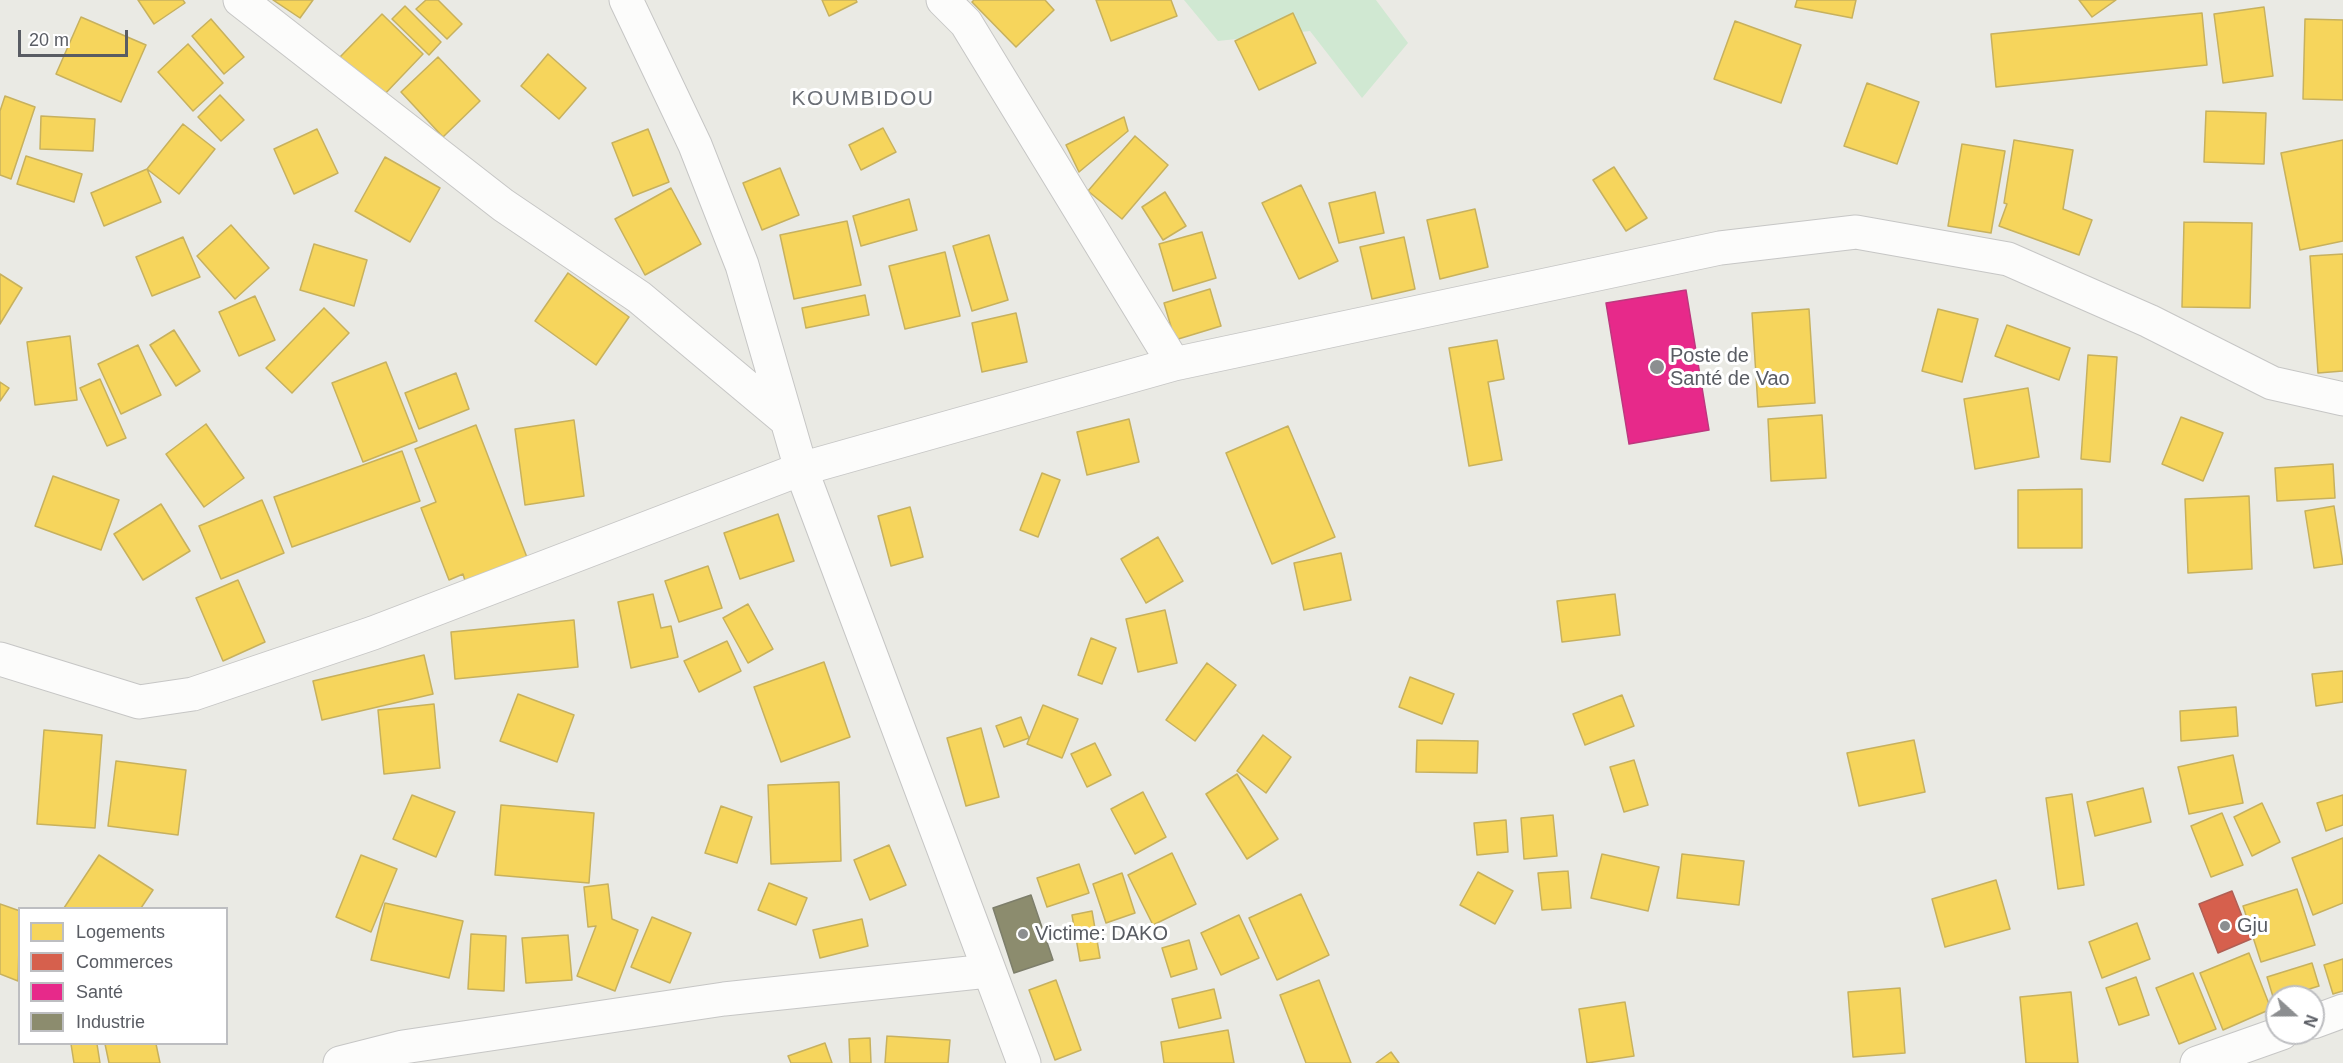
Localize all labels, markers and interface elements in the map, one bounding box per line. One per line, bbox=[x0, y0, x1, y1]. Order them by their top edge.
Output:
scale bar bbox=[21, 18, 130, 56]
text: 20 m bbox=[29, 30, 69, 50]
district label: KOUMBIDOU bbox=[791, 86, 935, 112]
place label: Poste de Santé de Vao bbox=[1670, 344, 1790, 391]
marker: Poste de Santé de Vao bbox=[1648, 358, 1666, 376]
legend bbox=[18, 907, 228, 1045]
place label: Gju bbox=[2237, 914, 2268, 938]
marker: Gju bbox=[2218, 919, 2232, 933]
text: Logements bbox=[76, 922, 165, 942]
place label: Victime: DAKO bbox=[1035, 922, 1168, 946]
marker: Victime: DAKO bbox=[1016, 927, 1030, 941]
text: Commerces bbox=[76, 952, 173, 972]
text: Santé bbox=[76, 982, 123, 1002]
north arrow bbox=[2265, 985, 2325, 1045]
text: Industrie bbox=[76, 1012, 145, 1032]
text: N bbox=[2300, 1012, 2320, 1029]

